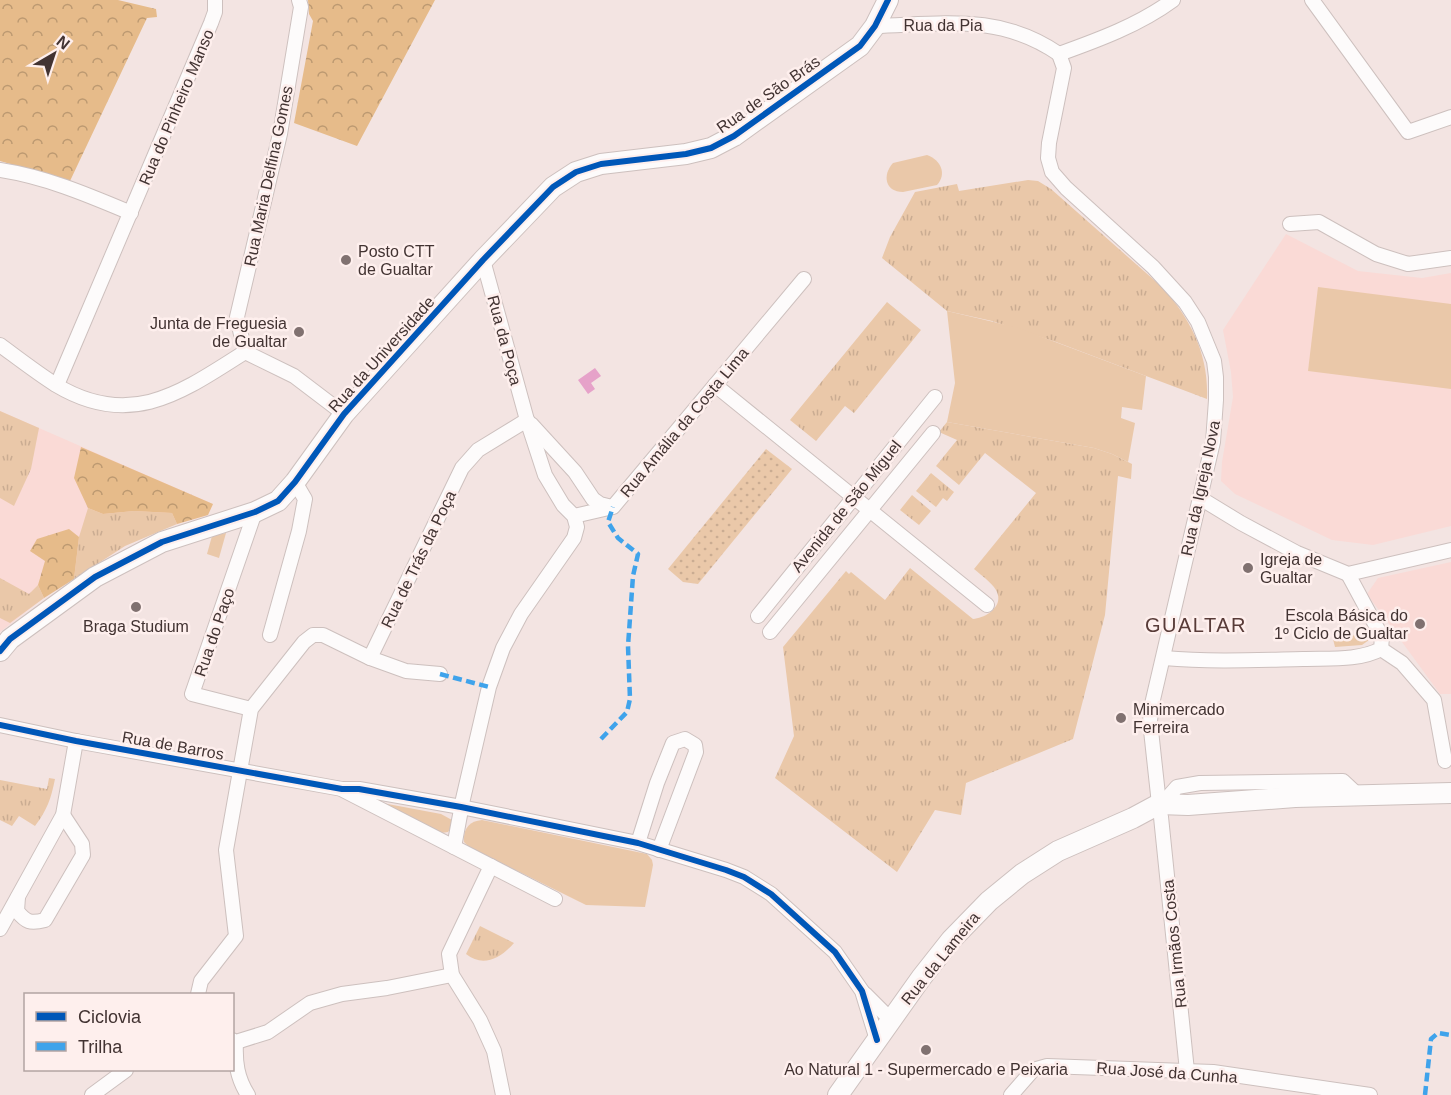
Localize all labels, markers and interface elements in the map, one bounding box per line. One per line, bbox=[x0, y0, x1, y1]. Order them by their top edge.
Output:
street label: Rua da Pia bbox=[903, 17, 983, 34]
north arrow bbox=[24, 24, 84, 84]
street label: Rua do Pinheiro Manso bbox=[136, 27, 217, 187]
text: N bbox=[53, 32, 73, 53]
street label: Rua de São Brás bbox=[714, 52, 823, 136]
street label: Rua Maria Delfina Gomes bbox=[241, 84, 296, 268]
place label: Posto CTT de Gualtar bbox=[358, 243, 435, 278]
marker: Posto CTT de Gualtar bbox=[339, 253, 353, 267]
street label: Rua da Universidade bbox=[325, 293, 438, 416]
street label: Rua da Poça bbox=[484, 293, 525, 387]
place label: Junta de Freguesia de Gualtar bbox=[150, 315, 288, 350]
marker: Junta de Freguesia de Gualtar bbox=[292, 325, 306, 339]
street label: Rua Amália da Costa Lima bbox=[617, 344, 752, 500]
street label: Rua da Igreja Nova bbox=[1178, 419, 1223, 557]
street label: Avenida de São Miguel bbox=[788, 437, 905, 575]
street label: Rua de Trás da Poça bbox=[378, 488, 459, 630]
place label: Igreja de Gualtar bbox=[1260, 551, 1322, 586]
marker: Igreja de Gualtar bbox=[1241, 561, 1255, 575]
street label: Rua do Paço bbox=[191, 586, 238, 679]
marker: Braga Studium bbox=[129, 600, 143, 614]
place label: Escola Básica do 1º Ciclo de Gualtar bbox=[1274, 607, 1409, 642]
district label: GUALTAR bbox=[1145, 614, 1247, 636]
marker: Escola Básica do 1º Ciclo de Gualtar bbox=[1413, 617, 1427, 631]
place label: Braga Studium bbox=[83, 618, 189, 635]
place label: Minimercado Ferreira bbox=[1133, 701, 1225, 736]
marker: Minimercado Ferreira bbox=[1114, 711, 1128, 725]
street label: Rua de Barros bbox=[121, 728, 225, 763]
street label: Rua Irmãos Costa bbox=[1159, 879, 1190, 1009]
street label: Rua da Lameira bbox=[898, 909, 983, 1008]
legend bbox=[24, 993, 234, 1071]
text: Ciclovia bbox=[78, 1007, 142, 1027]
text: Trilha bbox=[78, 1037, 123, 1057]
marker: Ao Natural 1 - Supermercado e Peixaria bbox=[919, 1043, 933, 1057]
street label: Rua José da Cunha bbox=[1096, 1059, 1238, 1086]
place label: Ao Natural 1 - Supermercado e Peixaria bbox=[784, 1061, 1068, 1078]

